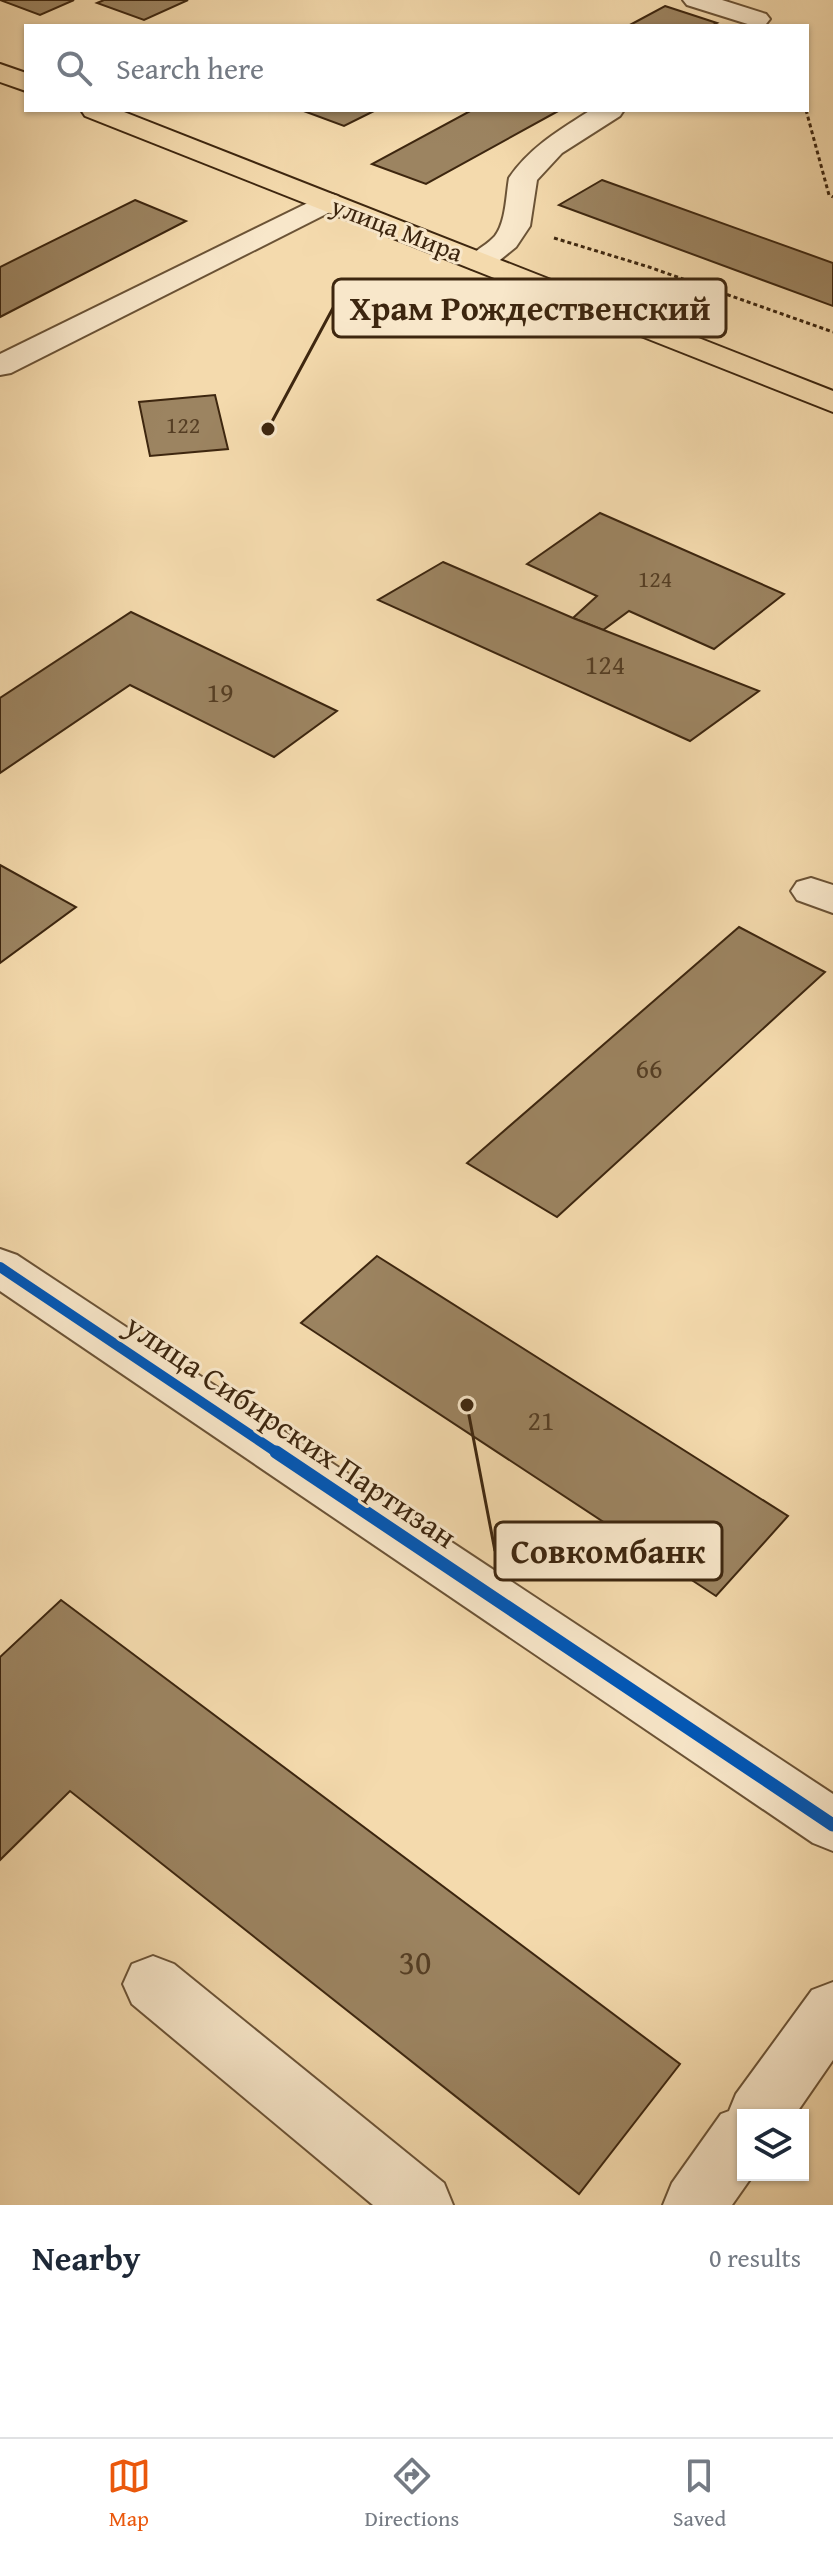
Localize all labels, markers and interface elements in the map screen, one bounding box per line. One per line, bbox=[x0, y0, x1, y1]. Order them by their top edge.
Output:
search box bbox=[24, 24, 809, 112]
icon: search bbox=[52, 46, 96, 90]
text: Search here bbox=[116, 46, 264, 90]
street label: улица Мира bbox=[325, 185, 469, 272]
callout: Храм Рождественский bbox=[333, 279, 726, 337]
text: Храм Рождественский bbox=[349, 283, 711, 332]
house number: 122 bbox=[166, 407, 200, 442]
house number: 124 bbox=[638, 561, 672, 596]
house number: 124 bbox=[585, 643, 625, 684]
house number: 19 bbox=[207, 671, 233, 712]
house number: 66 bbox=[636, 1047, 662, 1088]
street label: улица Сибирских Партизан bbox=[115, 1301, 467, 1559]
house number: 21 bbox=[528, 1399, 554, 1440]
callout: Совкомбанк bbox=[495, 1522, 722, 1580]
text: Совкомбанк bbox=[511, 1526, 706, 1575]
house number: 30 bbox=[399, 1937, 431, 1986]
map controls bbox=[737, 2109, 809, 2181]
button: layers bbox=[737, 2109, 809, 2181]
text: Nearby bbox=[32, 2233, 141, 2282]
text: 0 results bbox=[709, 2238, 801, 2277]
tab: Map bbox=[107, 2454, 151, 2534]
tab: Directions bbox=[365, 2454, 459, 2534]
tab: Saved bbox=[673, 2454, 726, 2534]

